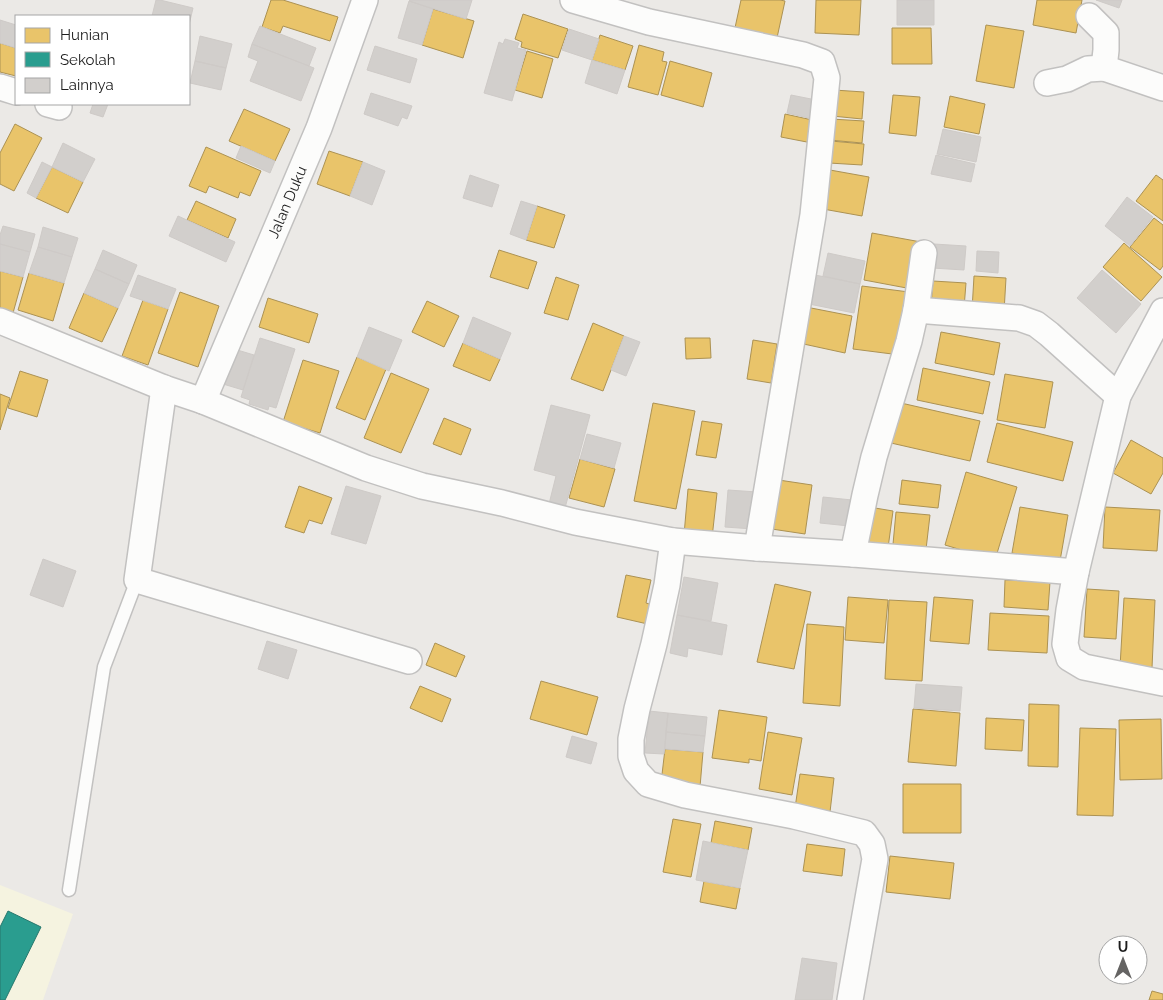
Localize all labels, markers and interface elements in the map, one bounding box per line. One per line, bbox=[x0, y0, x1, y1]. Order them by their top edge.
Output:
legend bbox=[15, 15, 190, 105]
text: Hunian bbox=[60, 26, 109, 44]
text: Sekolah bbox=[60, 51, 115, 69]
text: Lainnya bbox=[60, 76, 114, 94]
street label: Jalan Duku bbox=[264, 163, 311, 241]
north arrow bbox=[1098, 935, 1148, 985]
text: U bbox=[1118, 939, 1128, 955]

